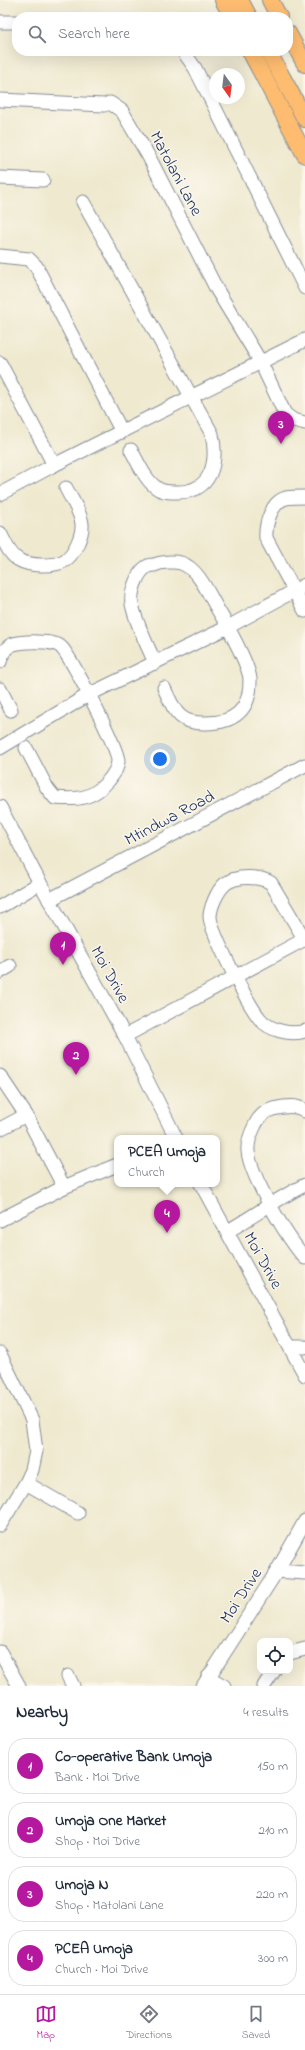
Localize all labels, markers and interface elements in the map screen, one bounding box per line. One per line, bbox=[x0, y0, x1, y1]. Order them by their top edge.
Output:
search box bbox=[12, 12, 293, 56]
icon: search bbox=[26, 23, 48, 45]
text: Search here bbox=[58, 23, 130, 45]
north arrow bbox=[209, 68, 245, 104]
street label: Matolani Lane bbox=[143, 127, 209, 221]
pin: 3 bbox=[268, 411, 294, 444]
your location bbox=[150, 749, 170, 769]
street label: Mtindwa Road bbox=[120, 784, 219, 853]
pin: 1 bbox=[50, 932, 76, 965]
street label: Moi Drive bbox=[84, 942, 136, 1008]
pin: 2 bbox=[63, 1042, 89, 1075]
popup bbox=[114, 1135, 220, 1187]
text: PCEA Umoja bbox=[128, 1141, 206, 1163]
text: Church bbox=[128, 1163, 165, 1182]
pin: 4 bbox=[154, 1200, 180, 1233]
street label: Moi Drive bbox=[237, 1228, 289, 1294]
street label: Moi Drive bbox=[214, 1563, 269, 1629]
map controls bbox=[257, 1638, 293, 1674]
button: locate bbox=[257, 1638, 293, 1674]
text: Nearby bbox=[16, 1700, 68, 1725]
text: 4 results bbox=[243, 1703, 289, 1722]
text: Co-operative Bank Umoja bbox=[55, 1746, 212, 1768]
text: 1 bbox=[28, 1757, 32, 1776]
text: 150 m bbox=[257, 1757, 288, 1776]
text: Bank · Moi Drive bbox=[55, 1768, 140, 1787]
text: Umoja One Market bbox=[55, 1810, 166, 1832]
text: 2 bbox=[27, 1821, 33, 1840]
text: 210 m bbox=[258, 1821, 288, 1840]
text: Shop · Moi Drive bbox=[55, 1832, 140, 1851]
text: Umoja N bbox=[55, 1874, 109, 1896]
text: 3 bbox=[27, 1885, 33, 1904]
text: 220 m bbox=[256, 1885, 288, 1904]
text: Shop · Matolani Lane bbox=[55, 1896, 164, 1915]
text: PCEA Umoja bbox=[55, 1938, 133, 1960]
text: 4 bbox=[27, 1949, 33, 1968]
text: 300 m bbox=[258, 1949, 288, 1968]
text: Church · Moi Drive bbox=[55, 1960, 148, 1979]
tab: Map bbox=[35, 2003, 57, 2043]
tab: Directions bbox=[126, 2003, 172, 2043]
tab: Saved bbox=[242, 2003, 270, 2043]

